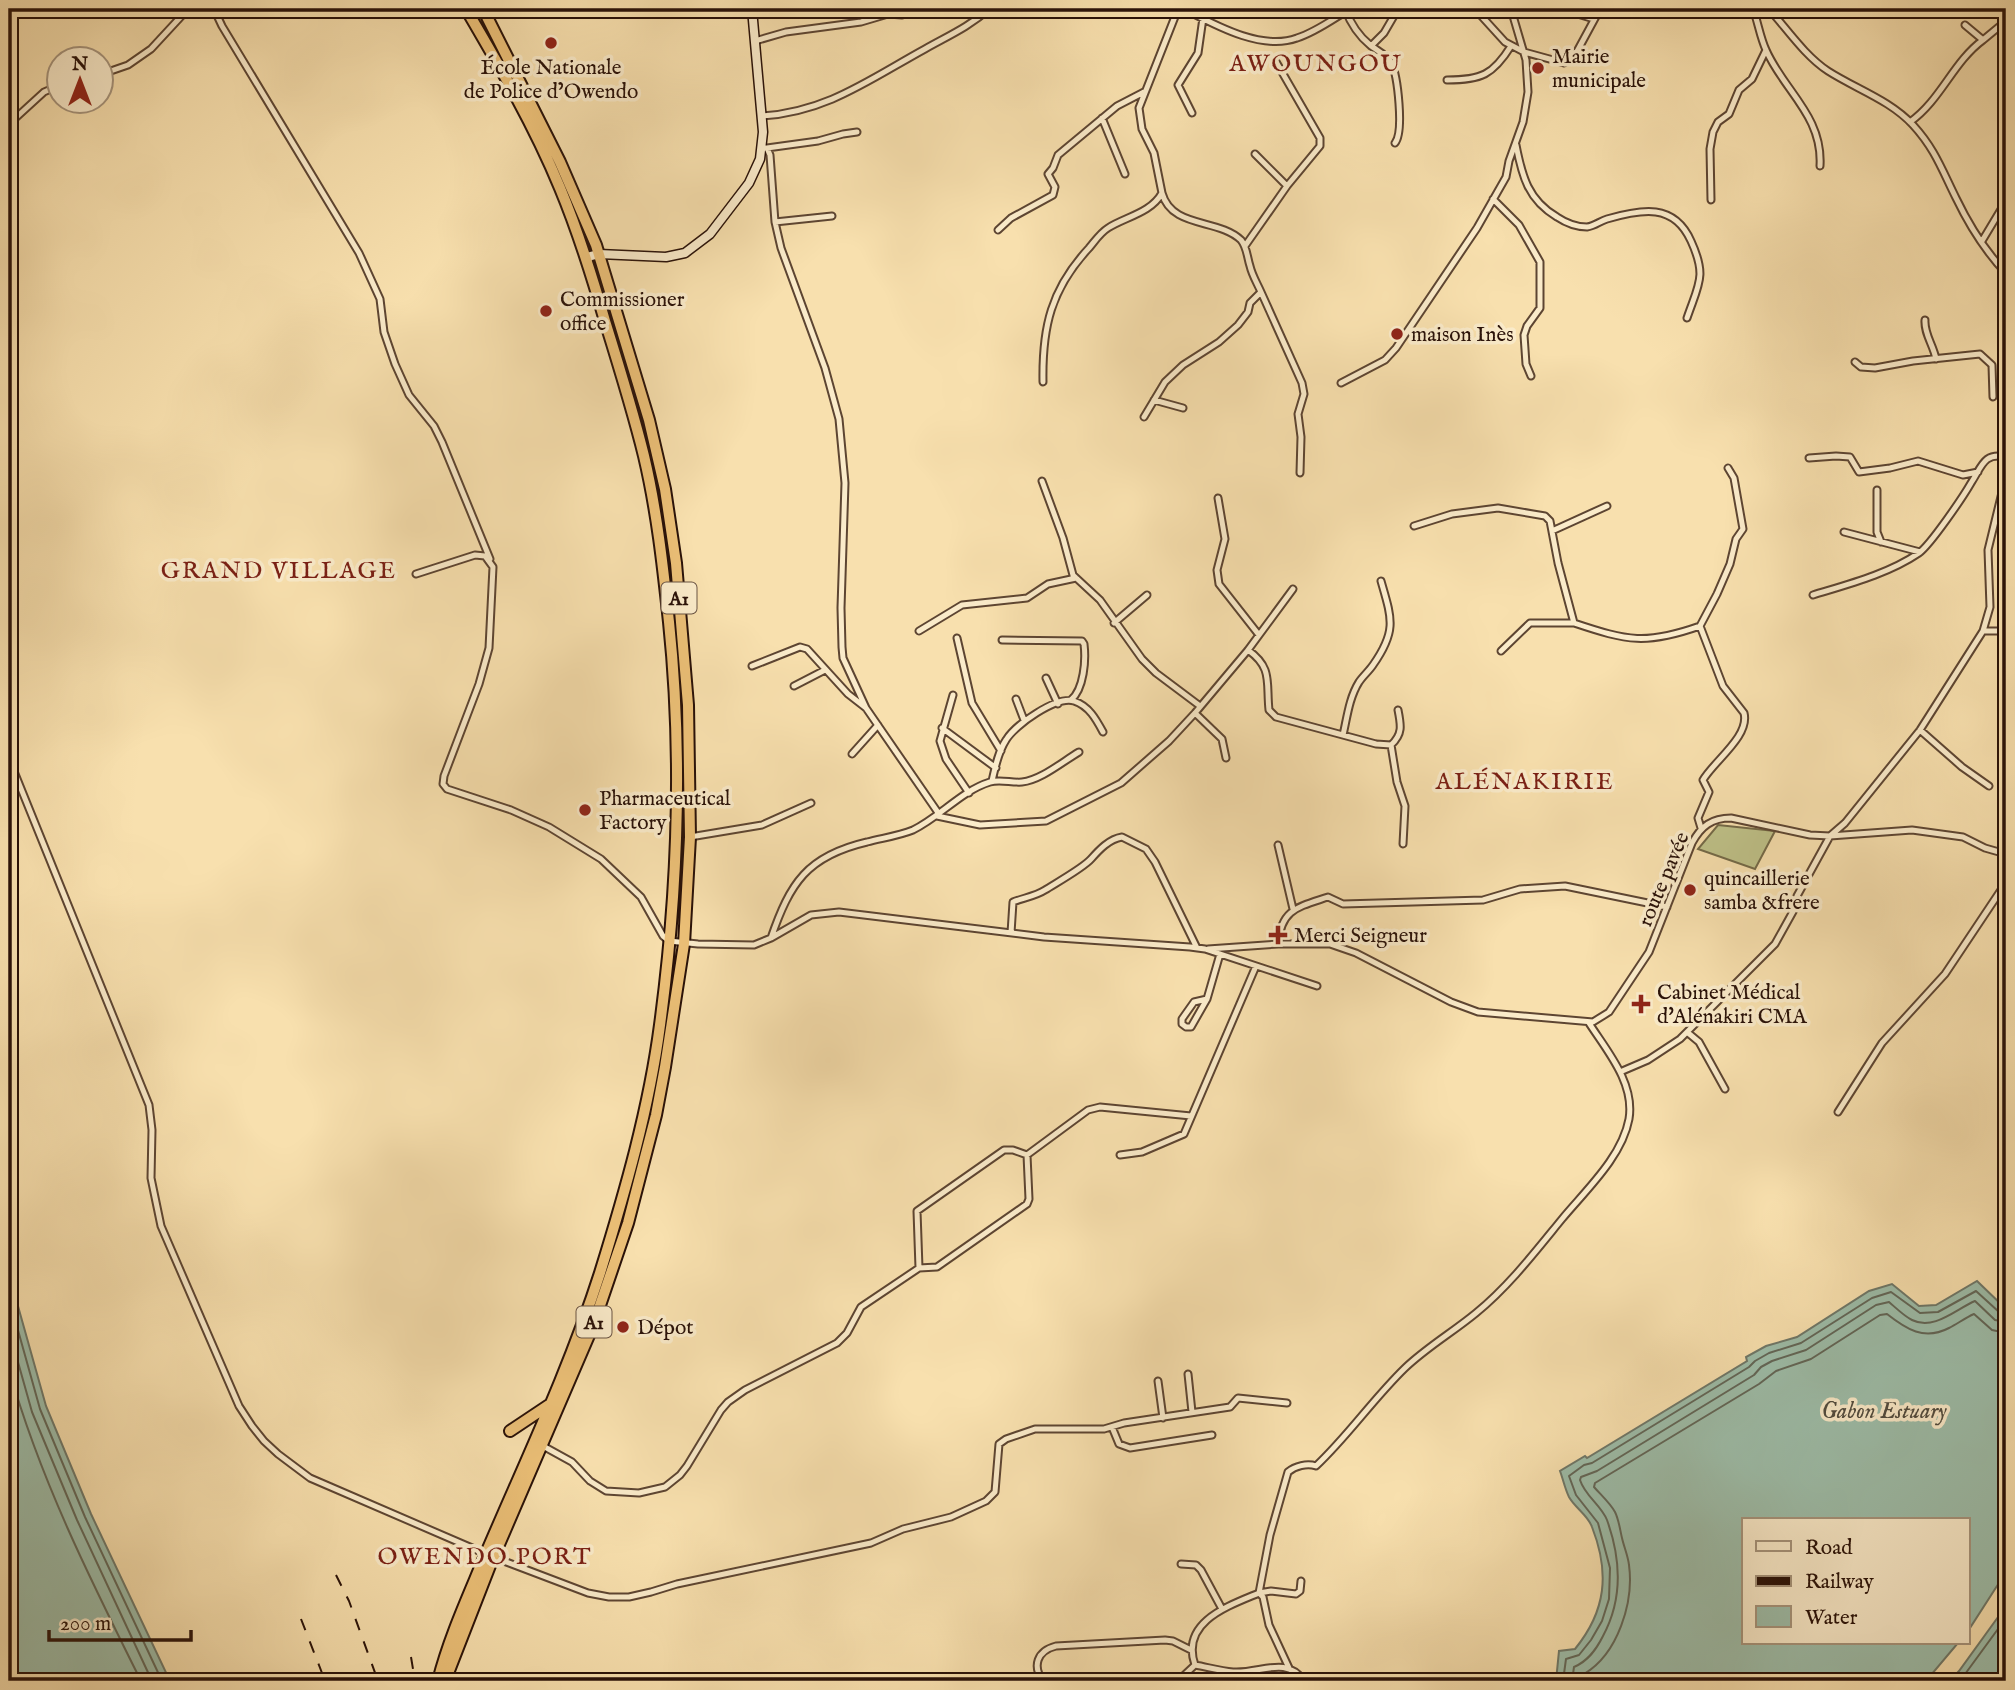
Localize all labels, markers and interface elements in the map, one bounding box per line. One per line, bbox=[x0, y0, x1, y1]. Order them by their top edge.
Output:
marker: École Nationale de Police d’Owendo bbox=[543, 35, 559, 51]
place label: Mairie municipale bbox=[1552, 44, 1646, 95]
north arrow bbox=[46, 46, 116, 116]
district label: AWOUNGOU bbox=[1228, 49, 1403, 80]
text: N bbox=[71, 53, 89, 77]
place label: École Nationale de Police d’Owendo bbox=[464, 54, 638, 106]
marker: Mairie municipale bbox=[1530, 60, 1546, 76]
place label: Commissioner office bbox=[560, 287, 685, 338]
marker: Commissioner office bbox=[538, 303, 554, 319]
place label: maison Inès bbox=[1411, 322, 1514, 349]
marker: maison Inès bbox=[1389, 326, 1405, 342]
district label: GRAND VILLAGE bbox=[161, 556, 397, 587]
road number: A1 bbox=[662, 582, 696, 614]
district label: ALÉNAKIRIE bbox=[1434, 767, 1615, 798]
place label: Pharmaceutical Factory bbox=[599, 786, 731, 837]
marker: Pharmaceutical Factory bbox=[577, 802, 593, 818]
street label: route pavée bbox=[1632, 828, 1696, 931]
place label: quincaillerie samba &frere bbox=[1704, 866, 1820, 917]
marker: quincaillerie samba &frere bbox=[1682, 882, 1698, 898]
place label: Merci Seigneur bbox=[1294, 923, 1427, 950]
marker: Merci Seigneur bbox=[1268, 925, 1288, 945]
place label: Cabinet Médical d'Alénakiri CMA bbox=[1657, 980, 1807, 1031]
marker: Cabinet Médical d'Alénakiri CMA bbox=[1631, 994, 1651, 1014]
road number: A1 bbox=[576, 1306, 612, 1338]
place label: Dépot bbox=[637, 1315, 693, 1342]
marker: Dépot bbox=[615, 1319, 631, 1335]
water label: Gabon Estuary bbox=[1821, 1397, 1947, 1426]
legend bbox=[1742, 1518, 1969, 1644]
text: Road bbox=[1805, 1535, 1853, 1562]
district label: OWENDO PORT bbox=[377, 1542, 593, 1573]
text: Railway bbox=[1805, 1569, 1875, 1596]
scale bar bbox=[49, 1599, 191, 1643]
text: Water bbox=[1805, 1605, 1858, 1632]
text: 200 m bbox=[60, 1611, 111, 1638]

